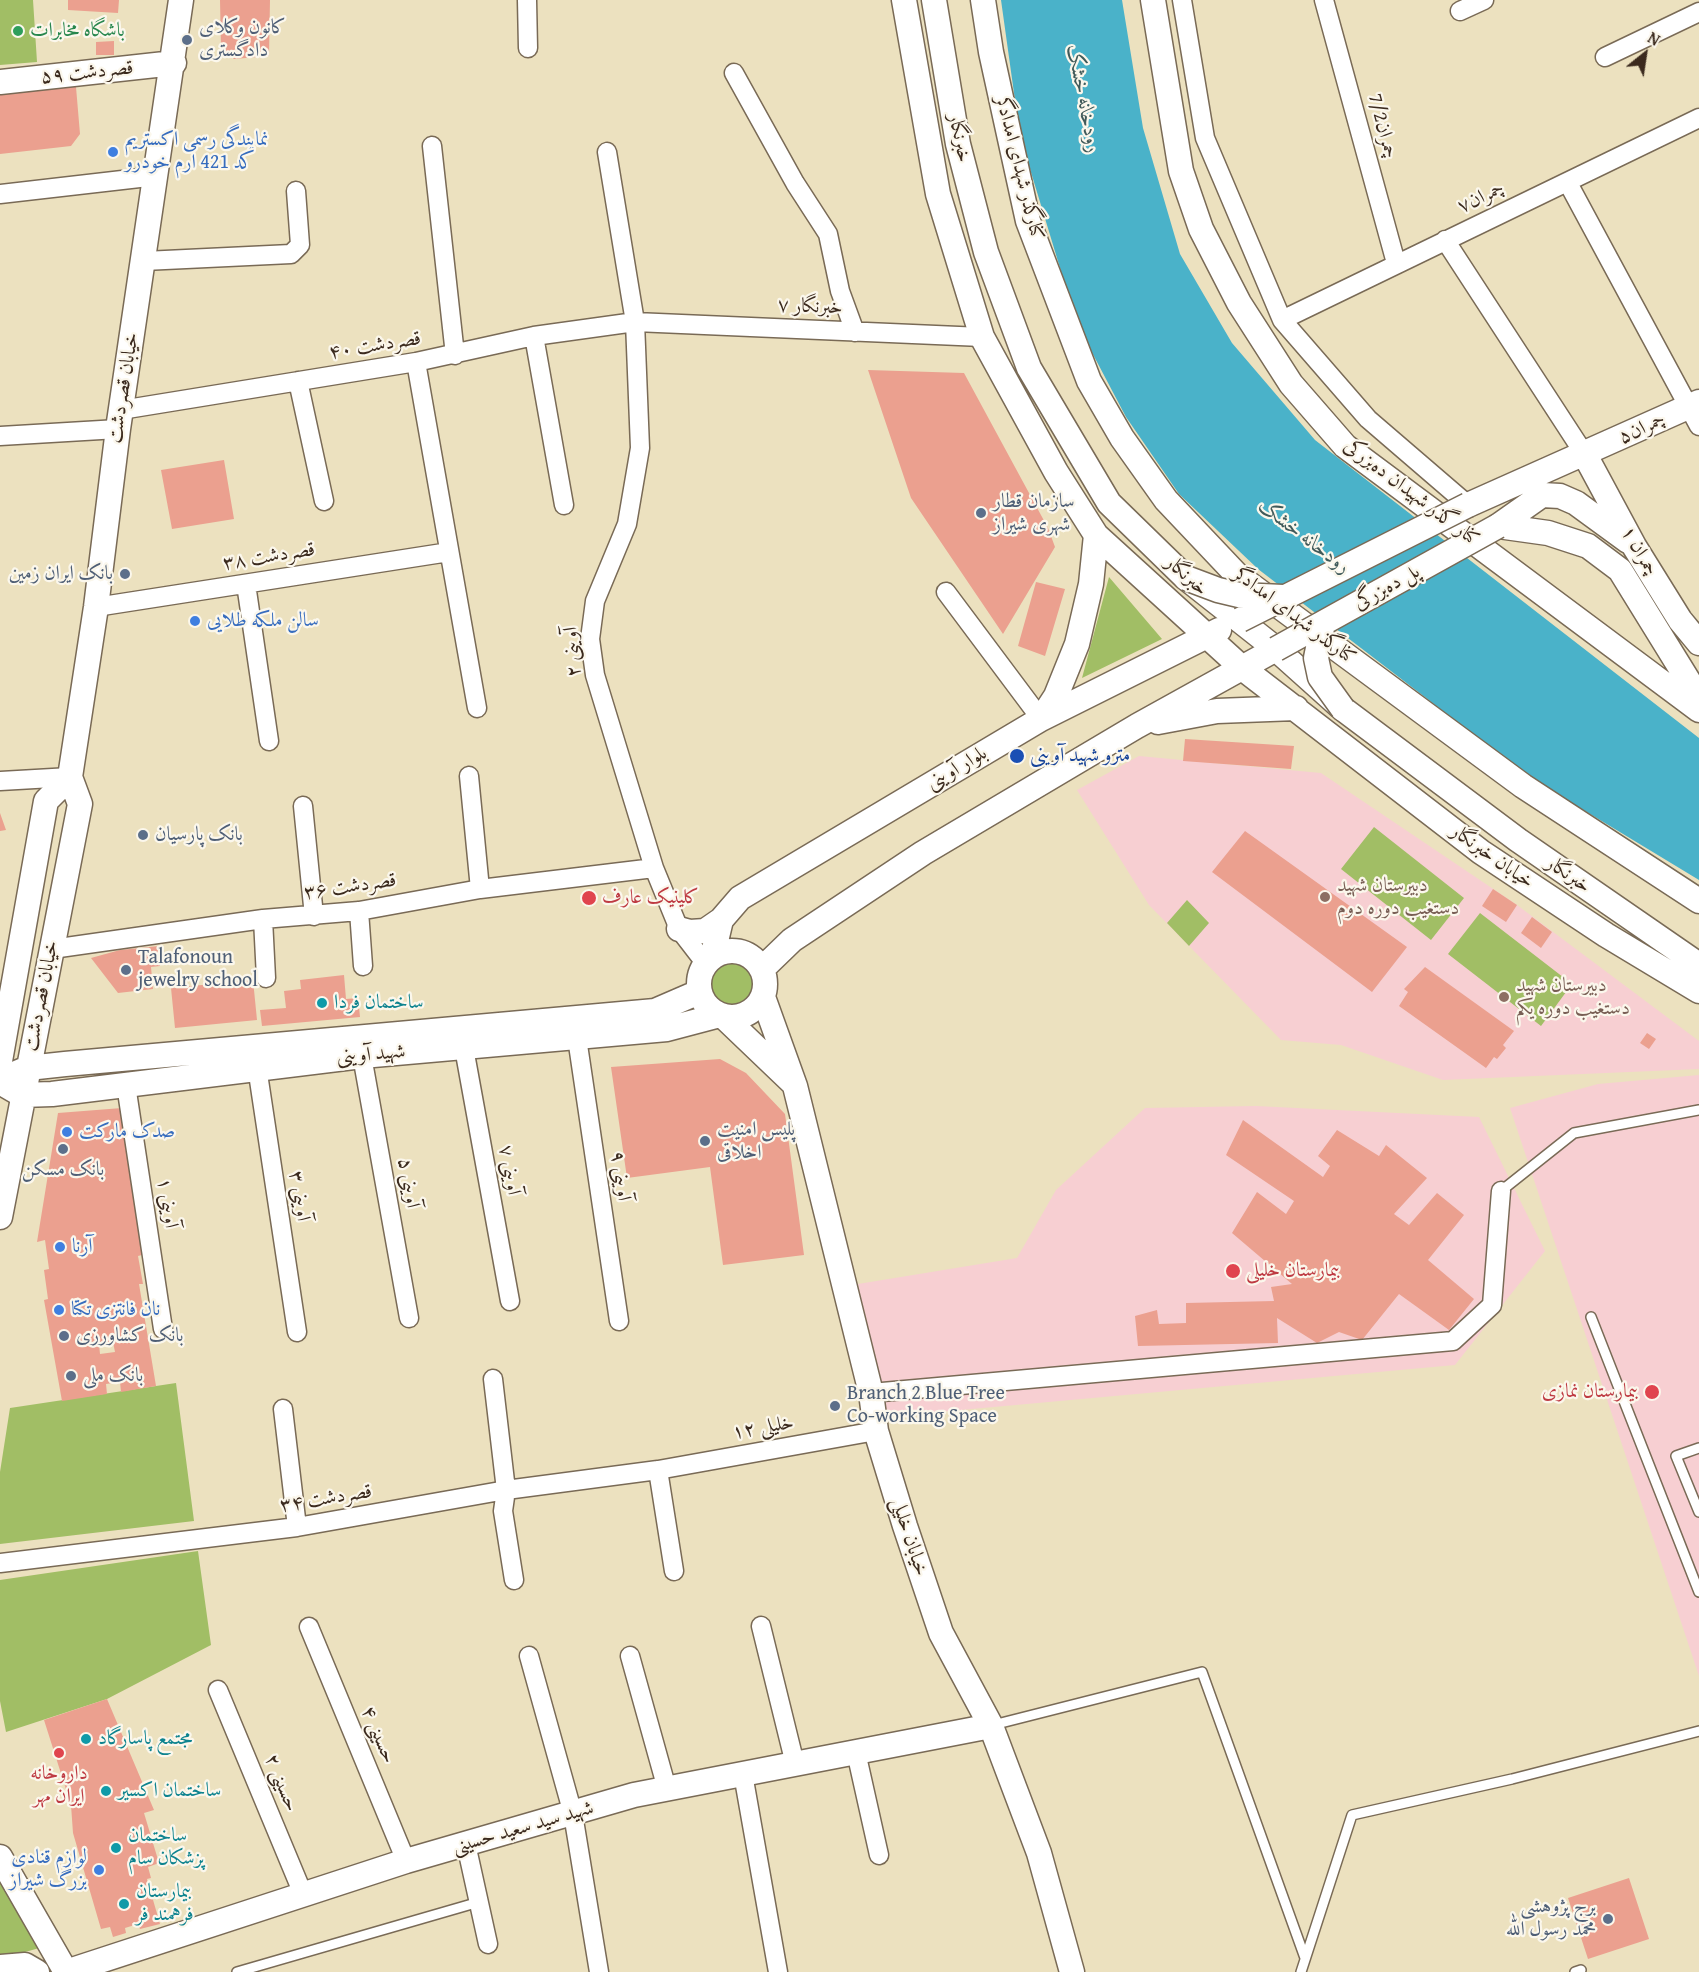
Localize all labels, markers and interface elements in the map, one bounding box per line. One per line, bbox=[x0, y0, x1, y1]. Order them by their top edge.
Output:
place label: کانون وکلای دادگستری bbox=[199, 16, 286, 63]
place label: باشگاه مخابرات bbox=[30, 19, 125, 43]
marker: باشگاه مخابرات bbox=[11, 24, 25, 38]
north arrow bbox=[1615, 24, 1675, 84]
text: N bbox=[1643, 25, 1665, 51]
marker: کانون وکلای دادگستری bbox=[180, 33, 194, 47]
water label: رودخانه خشک bbox=[1060, 43, 1106, 155]
street label: ۵۹ قصردشت bbox=[40, 56, 134, 90]
street label: 7/2چمران bbox=[1362, 91, 1402, 161]
street label: کنارگذر شهدای امدادگر bbox=[990, 94, 1048, 242]
street label: خبرنگار bbox=[942, 111, 976, 165]
place label: نمایندگی رسمی اکستریم کد 421 ارم خودرو bbox=[125, 128, 269, 175]
marker: نمایندگی رسمی اکستریم کد 421 ارم خودرو bbox=[106, 145, 120, 159]
street label: چمران۷ bbox=[1454, 177, 1508, 219]
street label: ۷ خبرنگار bbox=[777, 294, 843, 320]
street label: ۴۰ قصردشت bbox=[327, 327, 423, 365]
street label: خیابان قصردشت bbox=[103, 331, 145, 445]
street label: چمران۵ bbox=[1615, 408, 1669, 450]
street label: کنار گذر شهیدان ده‌بزرکی bbox=[1339, 434, 1483, 552]
place label: سازمان قطار شهری شیراز bbox=[993, 490, 1075, 537]
water label: رودخانه خشک bbox=[1253, 494, 1355, 580]
marker: سازمان قطار شهری شیراز bbox=[974, 506, 988, 520]
street label: چمران ۱ bbox=[1615, 522, 1663, 580]
street label: ۳۸ قصردشت bbox=[221, 538, 317, 576]
street label: خبرنگار bbox=[1160, 551, 1212, 601]
street label: پل ده‌بزرگی bbox=[1350, 560, 1424, 616]
place label: بانک ایران زمین bbox=[9, 562, 113, 586]
street label: کنارگذر شهدای امدادگر bbox=[1228, 562, 1360, 670]
marker: بانک ایران زمین bbox=[118, 567, 132, 581]
place label: سالن ملکه طلایی bbox=[207, 609, 319, 633]
marker: سالن ملکه طلایی bbox=[188, 614, 202, 628]
street label: ۲ آوینی bbox=[559, 626, 587, 678]
street label: بلوار آوینی bbox=[922, 742, 992, 796]
place label: مترو شهید آوینی bbox=[1030, 744, 1130, 768]
marker: مترو شهید آوینی bbox=[1008, 747, 1026, 765]
street label: خیابان خبرنگار bbox=[1446, 820, 1538, 894]
place label: بانک پارسیان bbox=[155, 823, 243, 847]
marker: بانک پارسیان bbox=[136, 828, 150, 842]
street label: خبرنگار bbox=[1541, 851, 1595, 899]
street label: ۳۶ قصردشت bbox=[302, 869, 398, 905]
place label: دبیرستان شهید دستغیب دوره دوم bbox=[1337, 874, 1459, 921]
place label: کلینیک عارف bbox=[602, 886, 699, 910]
marker: کلینیک عارف bbox=[580, 889, 598, 907]
marker: دبیرستان شهید دستغیب دوره دوم bbox=[1318, 890, 1332, 904]
street label: خیابان قصردشت bbox=[20, 939, 64, 1053]
place label: Talafonoun jewelry school bbox=[138, 946, 258, 993]
marker: Talafonoun jewelry school bbox=[119, 963, 133, 977]
place label: دبیرستان شهید دستغیب دوره یکم bbox=[1516, 974, 1630, 1021]
marker: دبیرستان شهید دستغیب دوره یکم bbox=[1497, 990, 1511, 1004]
place label: ساختمان فردا bbox=[334, 991, 424, 1015]
marker: ساختمان فردا bbox=[315, 996, 329, 1010]
street label: شهید آوینی bbox=[336, 1040, 406, 1070]
place label: پلیس امنیت اخلاقی bbox=[717, 1118, 795, 1165]
place label: صدک مارکت bbox=[79, 1120, 175, 1144]
marker: صدک مارکت bbox=[60, 1125, 74, 1139]
marker: پلیس امنیت اخلاقی bbox=[698, 1134, 712, 1148]
marker: بانک مسکن bbox=[56, 1142, 70, 1156]
street label: ۷ آوینی bbox=[493, 1143, 525, 1197]
street label: ۹ آوینی bbox=[605, 1149, 635, 1203]
street label: ۵ آوینی bbox=[392, 1156, 424, 1210]
place label: بانک مسکن bbox=[22, 1158, 104, 1182]
street label: ۳ آوینی bbox=[283, 1169, 315, 1223]
street label: ۱ آوینی bbox=[151, 1176, 183, 1230]
place label: آرنا bbox=[72, 1235, 93, 1259]
marker: آرنا bbox=[53, 1240, 67, 1254]
place label: بیمارستان خلیلی bbox=[1246, 1259, 1340, 1283]
marker: بیمارستان خلیلی bbox=[1224, 1262, 1242, 1280]
place label: نان فانتزی تکتا bbox=[71, 1298, 160, 1322]
marker: نان فانتزی تکتا bbox=[52, 1303, 66, 1317]
place label: بانک کشاورزی bbox=[76, 1324, 184, 1348]
marker: بانک کشاورزی bbox=[57, 1329, 71, 1343]
place label: بانک ملی bbox=[83, 1364, 143, 1388]
marker: بانک ملی bbox=[64, 1369, 78, 1383]
place label: بیمارستان نمازی bbox=[1542, 1380, 1638, 1404]
place label: Branch 2 Blue Tree Co-working Space bbox=[847, 1382, 1005, 1429]
marker: بیمارستان نمازی bbox=[1643, 1383, 1661, 1401]
marker: Branch 2 Blue Tree Co-working Space bbox=[828, 1399, 842, 1413]
street label: ۱۲ خلیلی bbox=[730, 1411, 796, 1445]
street label: قصردشت ۳۴ bbox=[278, 1480, 374, 1518]
street label: خیابان خلیلی bbox=[885, 1495, 933, 1579]
street label: ۴ حسینی bbox=[355, 1703, 401, 1767]
place label: مجتمع پاسارگاد bbox=[98, 1727, 192, 1751]
marker: مجتمع پاسارگاد bbox=[79, 1732, 93, 1746]
marker: داروخانه ایران مهر bbox=[52, 1746, 66, 1760]
street label: ۲ حسینی bbox=[259, 1751, 303, 1815]
place label: داروخانه ایران مهر bbox=[30, 1762, 88, 1809]
place label: ساختمان اکسیر bbox=[118, 1779, 221, 1803]
marker: ساختمان اکسیر bbox=[99, 1784, 113, 1798]
street label: شهید سید سعید حسینی bbox=[449, 1796, 597, 1860]
place label: ساختمان پزشکان سام bbox=[128, 1824, 204, 1871]
marker: ساختمان پزشکان سام bbox=[109, 1841, 123, 1855]
place label: لوازم قنادی بزرگ شیراز bbox=[9, 1846, 87, 1893]
marker: لوازم قنادی بزرگ شیراز bbox=[92, 1863, 106, 1877]
place label: بیمارستان فرهمند فر bbox=[136, 1880, 194, 1927]
place label: برج پژوهشی محمد رسول الله bbox=[1506, 1895, 1596, 1942]
marker: بیمارستان فرهمند فر bbox=[117, 1897, 131, 1911]
marker: برج پژوهشی محمد رسول الله bbox=[1601, 1912, 1615, 1926]

